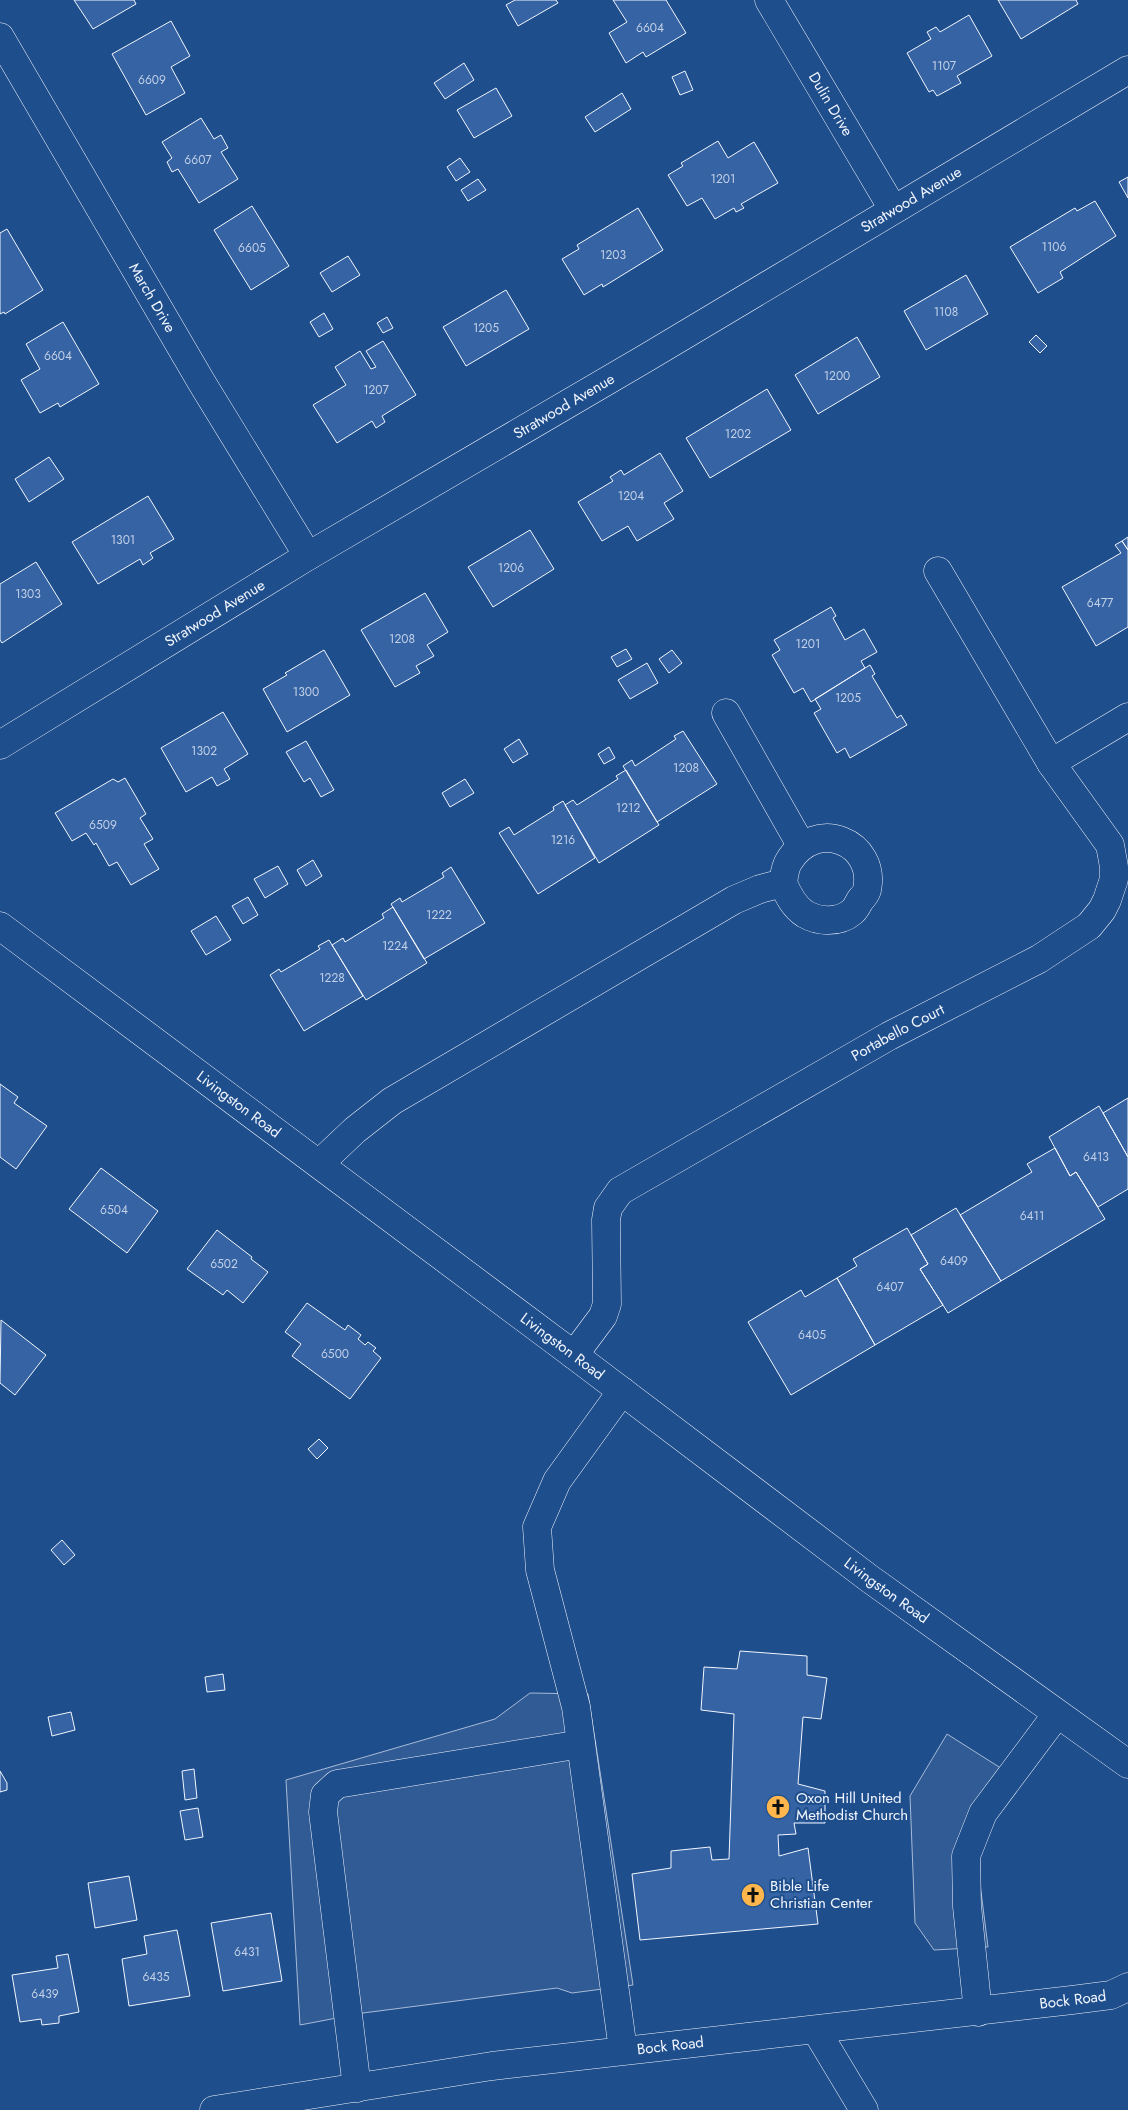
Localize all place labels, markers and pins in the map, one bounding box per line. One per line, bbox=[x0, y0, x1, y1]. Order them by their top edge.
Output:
place label: Oxon Hill United Methodist Church bbox=[796, 1787, 908, 1826]
church icon: Oxon Hill United Methodist Church bbox=[765, 1794, 791, 1820]
place label: Bible Life Christian Center bbox=[770, 1875, 874, 1914]
church icon: Bible Life Christian Center bbox=[740, 1882, 766, 1908]

